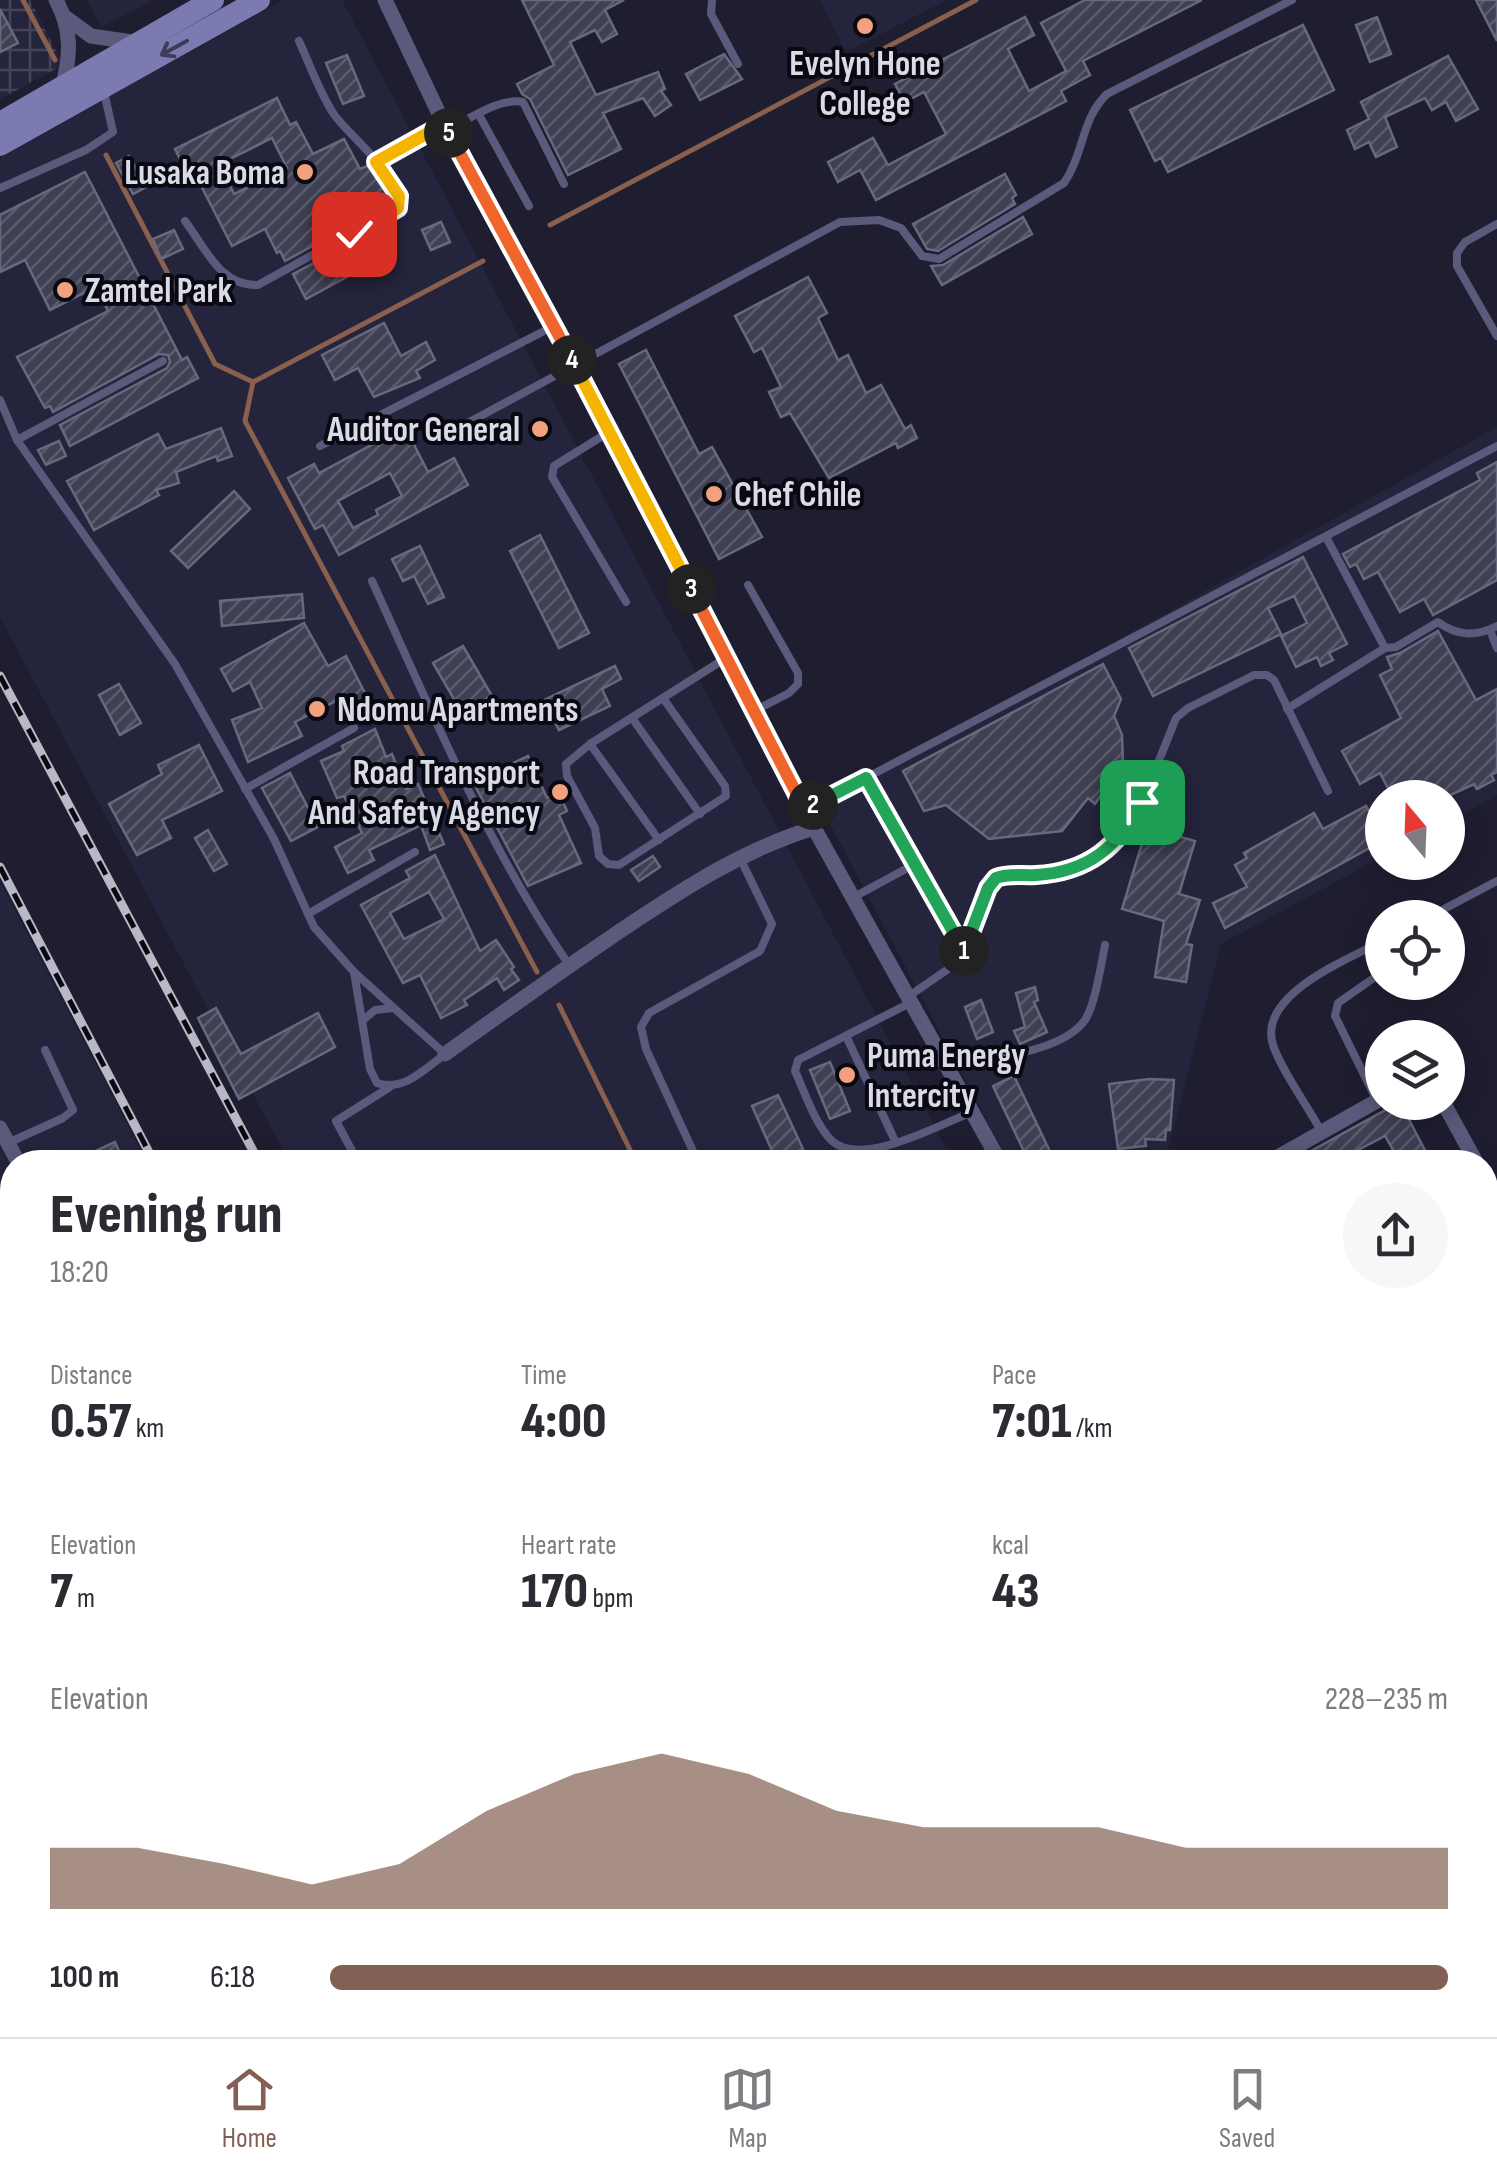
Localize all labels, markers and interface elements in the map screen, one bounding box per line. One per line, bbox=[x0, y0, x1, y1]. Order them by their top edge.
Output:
marker: Evelyn Hone College bbox=[854, 15, 876, 37]
one-way arrow bbox=[159, 38, 189, 58]
place label: Evelyn Hone College bbox=[789, 43, 941, 126]
pin: 5 bbox=[424, 108, 474, 158]
text: 5 bbox=[443, 116, 455, 149]
place label: Lusaka Boma bbox=[124, 152, 285, 195]
marker: Lusaka Boma bbox=[294, 161, 316, 183]
pin bbox=[312, 192, 397, 277]
icon: check bbox=[327, 207, 382, 262]
place label: Zamtel Park bbox=[85, 270, 232, 313]
marker: Zamtel Park bbox=[54, 279, 76, 301]
pin: 4 bbox=[547, 335, 597, 385]
text: 4 bbox=[565, 343, 579, 376]
place label: Auditor General bbox=[326, 409, 520, 452]
marker: Auditor General bbox=[529, 418, 551, 440]
place label: Chef Chile bbox=[734, 474, 862, 517]
marker: Chef Chile bbox=[703, 483, 725, 505]
pin: 3 bbox=[666, 564, 716, 614]
text: 3 bbox=[685, 572, 697, 605]
place label: Ndomu Apartments bbox=[337, 689, 579, 732]
marker: Ndomu Apartments bbox=[306, 698, 328, 720]
place label: Road Transport And Safety Agency bbox=[307, 752, 540, 835]
pin bbox=[1100, 760, 1185, 845]
icon: arrive bbox=[1115, 775, 1170, 830]
pin: 2 bbox=[788, 780, 838, 830]
north arrow bbox=[1365, 780, 1465, 880]
map controls bbox=[1365, 780, 1465, 1120]
marker: Road Transport And Safety Agency bbox=[549, 781, 571, 803]
text: 2 bbox=[807, 788, 819, 821]
button: locate bbox=[1365, 900, 1465, 1000]
pin: 1 bbox=[939, 926, 989, 976]
text: 1 bbox=[959, 934, 969, 967]
button: layers bbox=[1365, 1020, 1465, 1120]
place label: Puma Energy Intercity bbox=[867, 1035, 1026, 1118]
marker: Puma Energy Intercity bbox=[836, 1064, 858, 1086]
text: Evening run bbox=[50, 1182, 283, 1249]
button: share bbox=[1343, 1183, 1448, 1288]
text: 18:20 bbox=[50, 1253, 109, 1292]
text: Distance bbox=[50, 1359, 133, 1392]
text: Time bbox=[521, 1359, 567, 1392]
text: Pace bbox=[992, 1359, 1037, 1392]
text: 0.57 bbox=[50, 1392, 131, 1452]
text: 4:00 bbox=[521, 1392, 606, 1452]
text: 7:01 bbox=[992, 1392, 1072, 1452]
text: km bbox=[131, 1412, 164, 1445]
text: /km bbox=[1072, 1412, 1112, 1445]
text: Elevation bbox=[50, 1529, 136, 1562]
text: Heart rate bbox=[521, 1529, 617, 1562]
text: kcal bbox=[992, 1529, 1029, 1562]
text: 7 bbox=[50, 1562, 73, 1622]
text: 170 bbox=[521, 1562, 588, 1622]
text: 43 bbox=[992, 1562, 1039, 1622]
text: m bbox=[73, 1582, 95, 1615]
text: bpm bbox=[588, 1582, 634, 1615]
text: Elevation bbox=[50, 1680, 149, 1719]
text: 228–235 m bbox=[1325, 1680, 1448, 1719]
text: 100 m bbox=[50, 1958, 119, 1997]
text: 6:18 bbox=[210, 1958, 255, 1997]
tab: Home bbox=[222, 2062, 277, 2155]
tab: Map bbox=[720, 2062, 775, 2155]
tab: Saved bbox=[1219, 2062, 1275, 2155]

